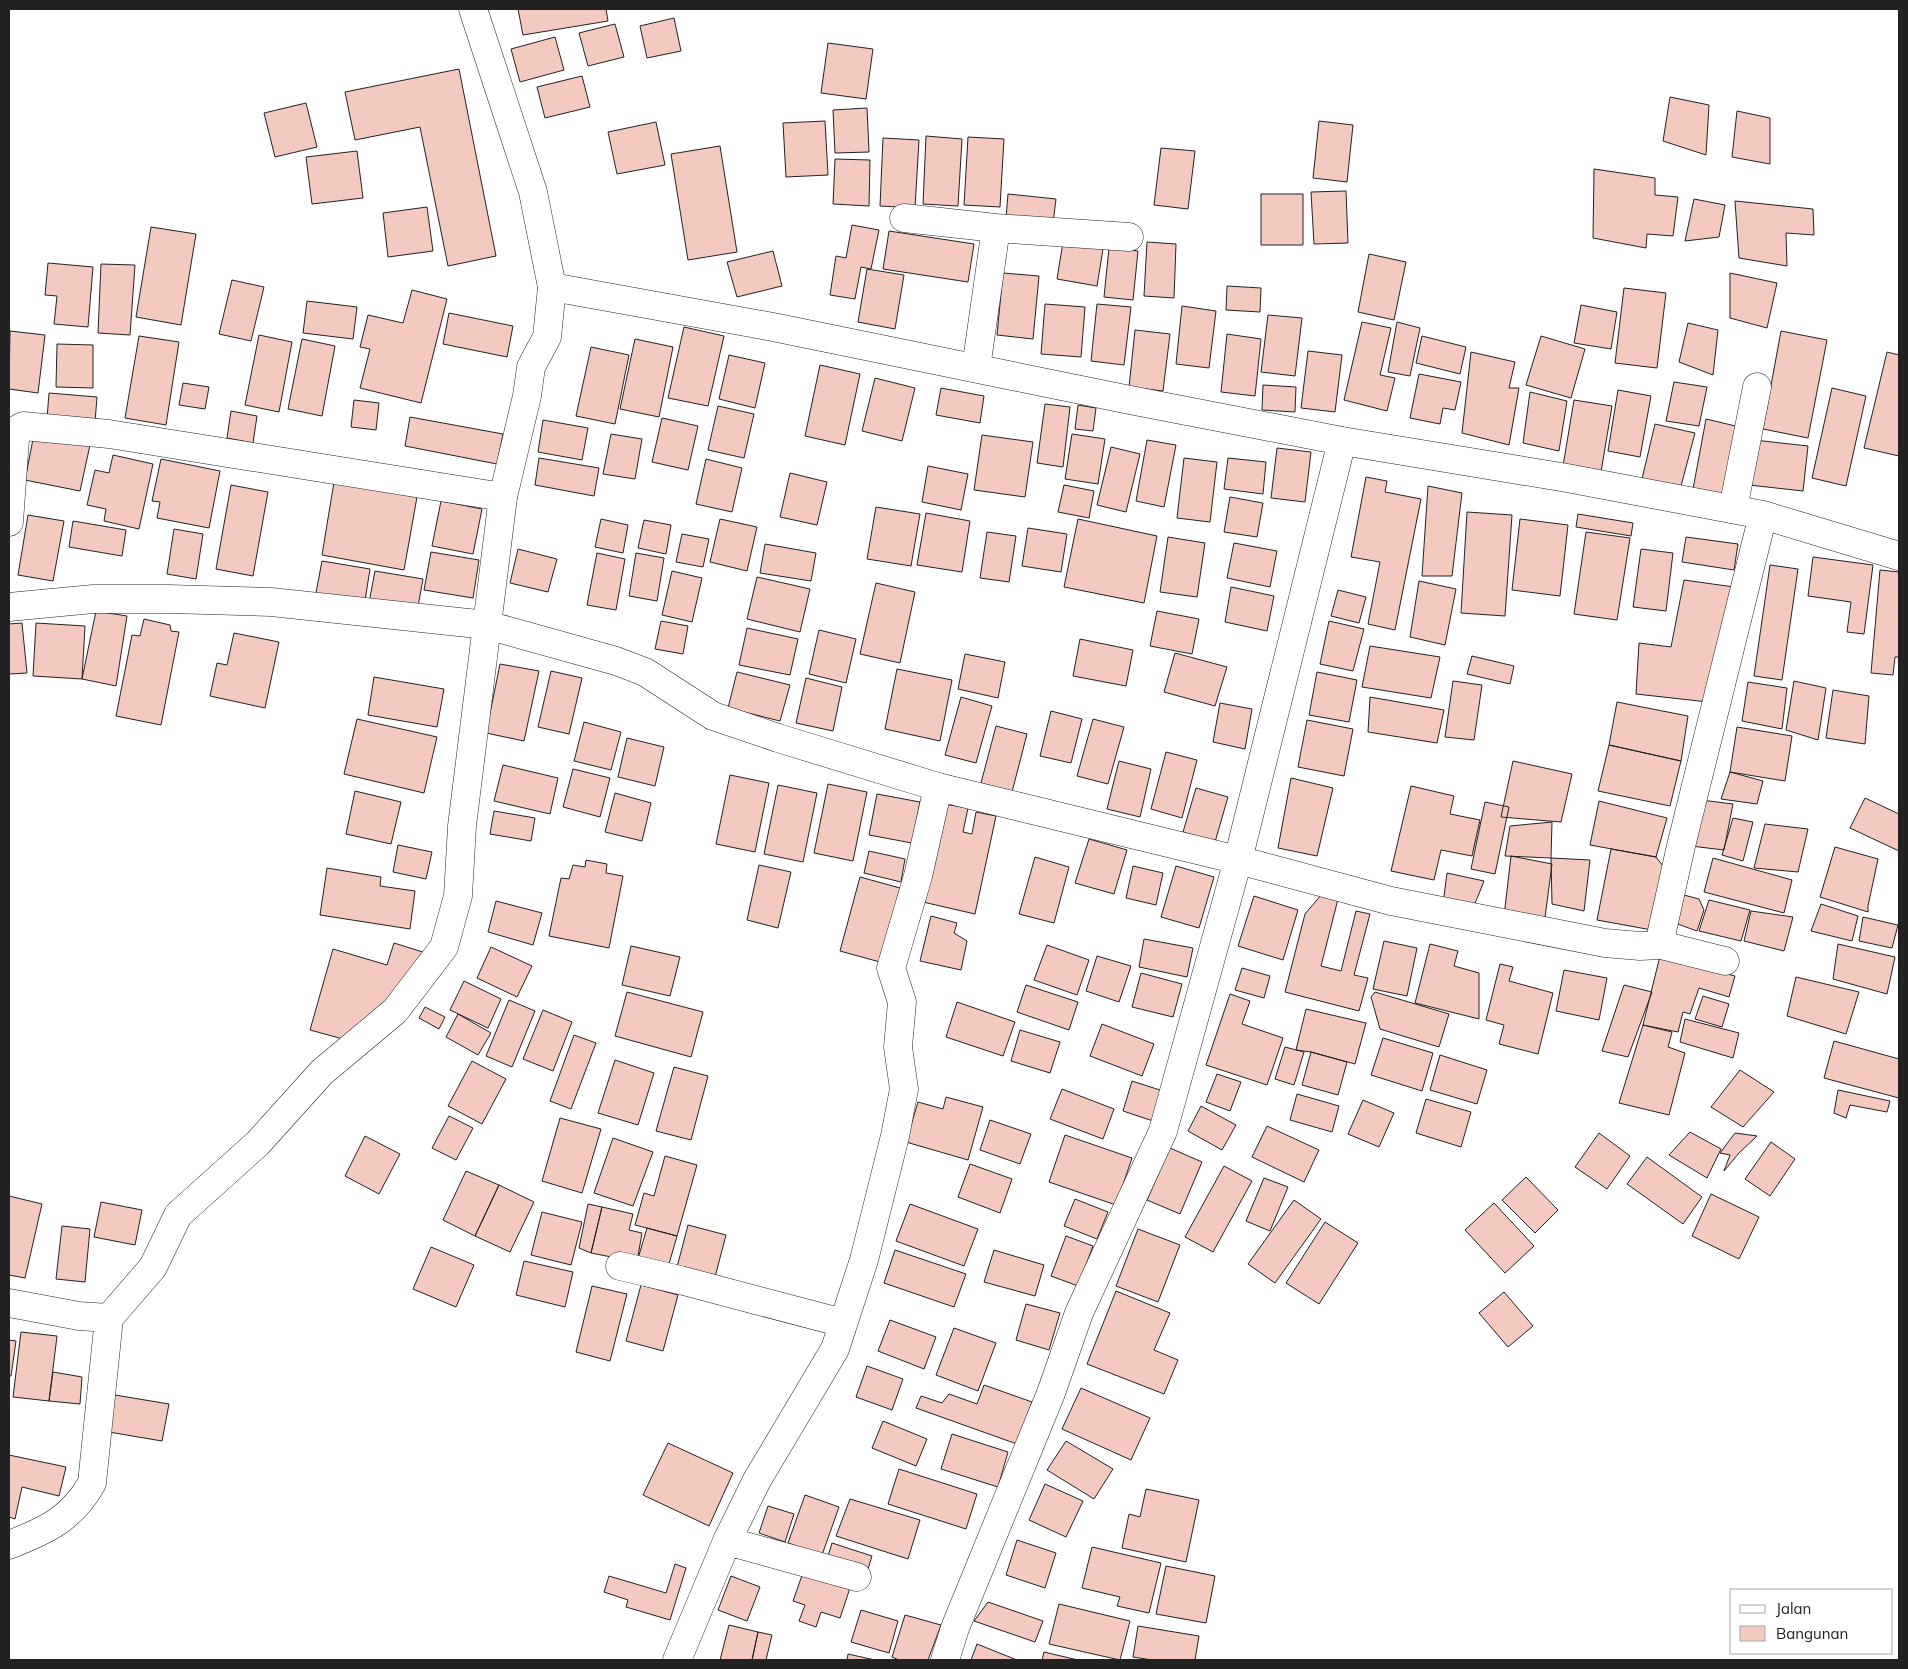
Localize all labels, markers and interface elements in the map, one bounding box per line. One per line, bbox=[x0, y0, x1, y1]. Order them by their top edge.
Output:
legend bbox=[1730, 1589, 1893, 1654]
text: Jalan bbox=[1776, 1599, 1811, 1618]
text: Bangunan bbox=[1776, 1624, 1848, 1643]

